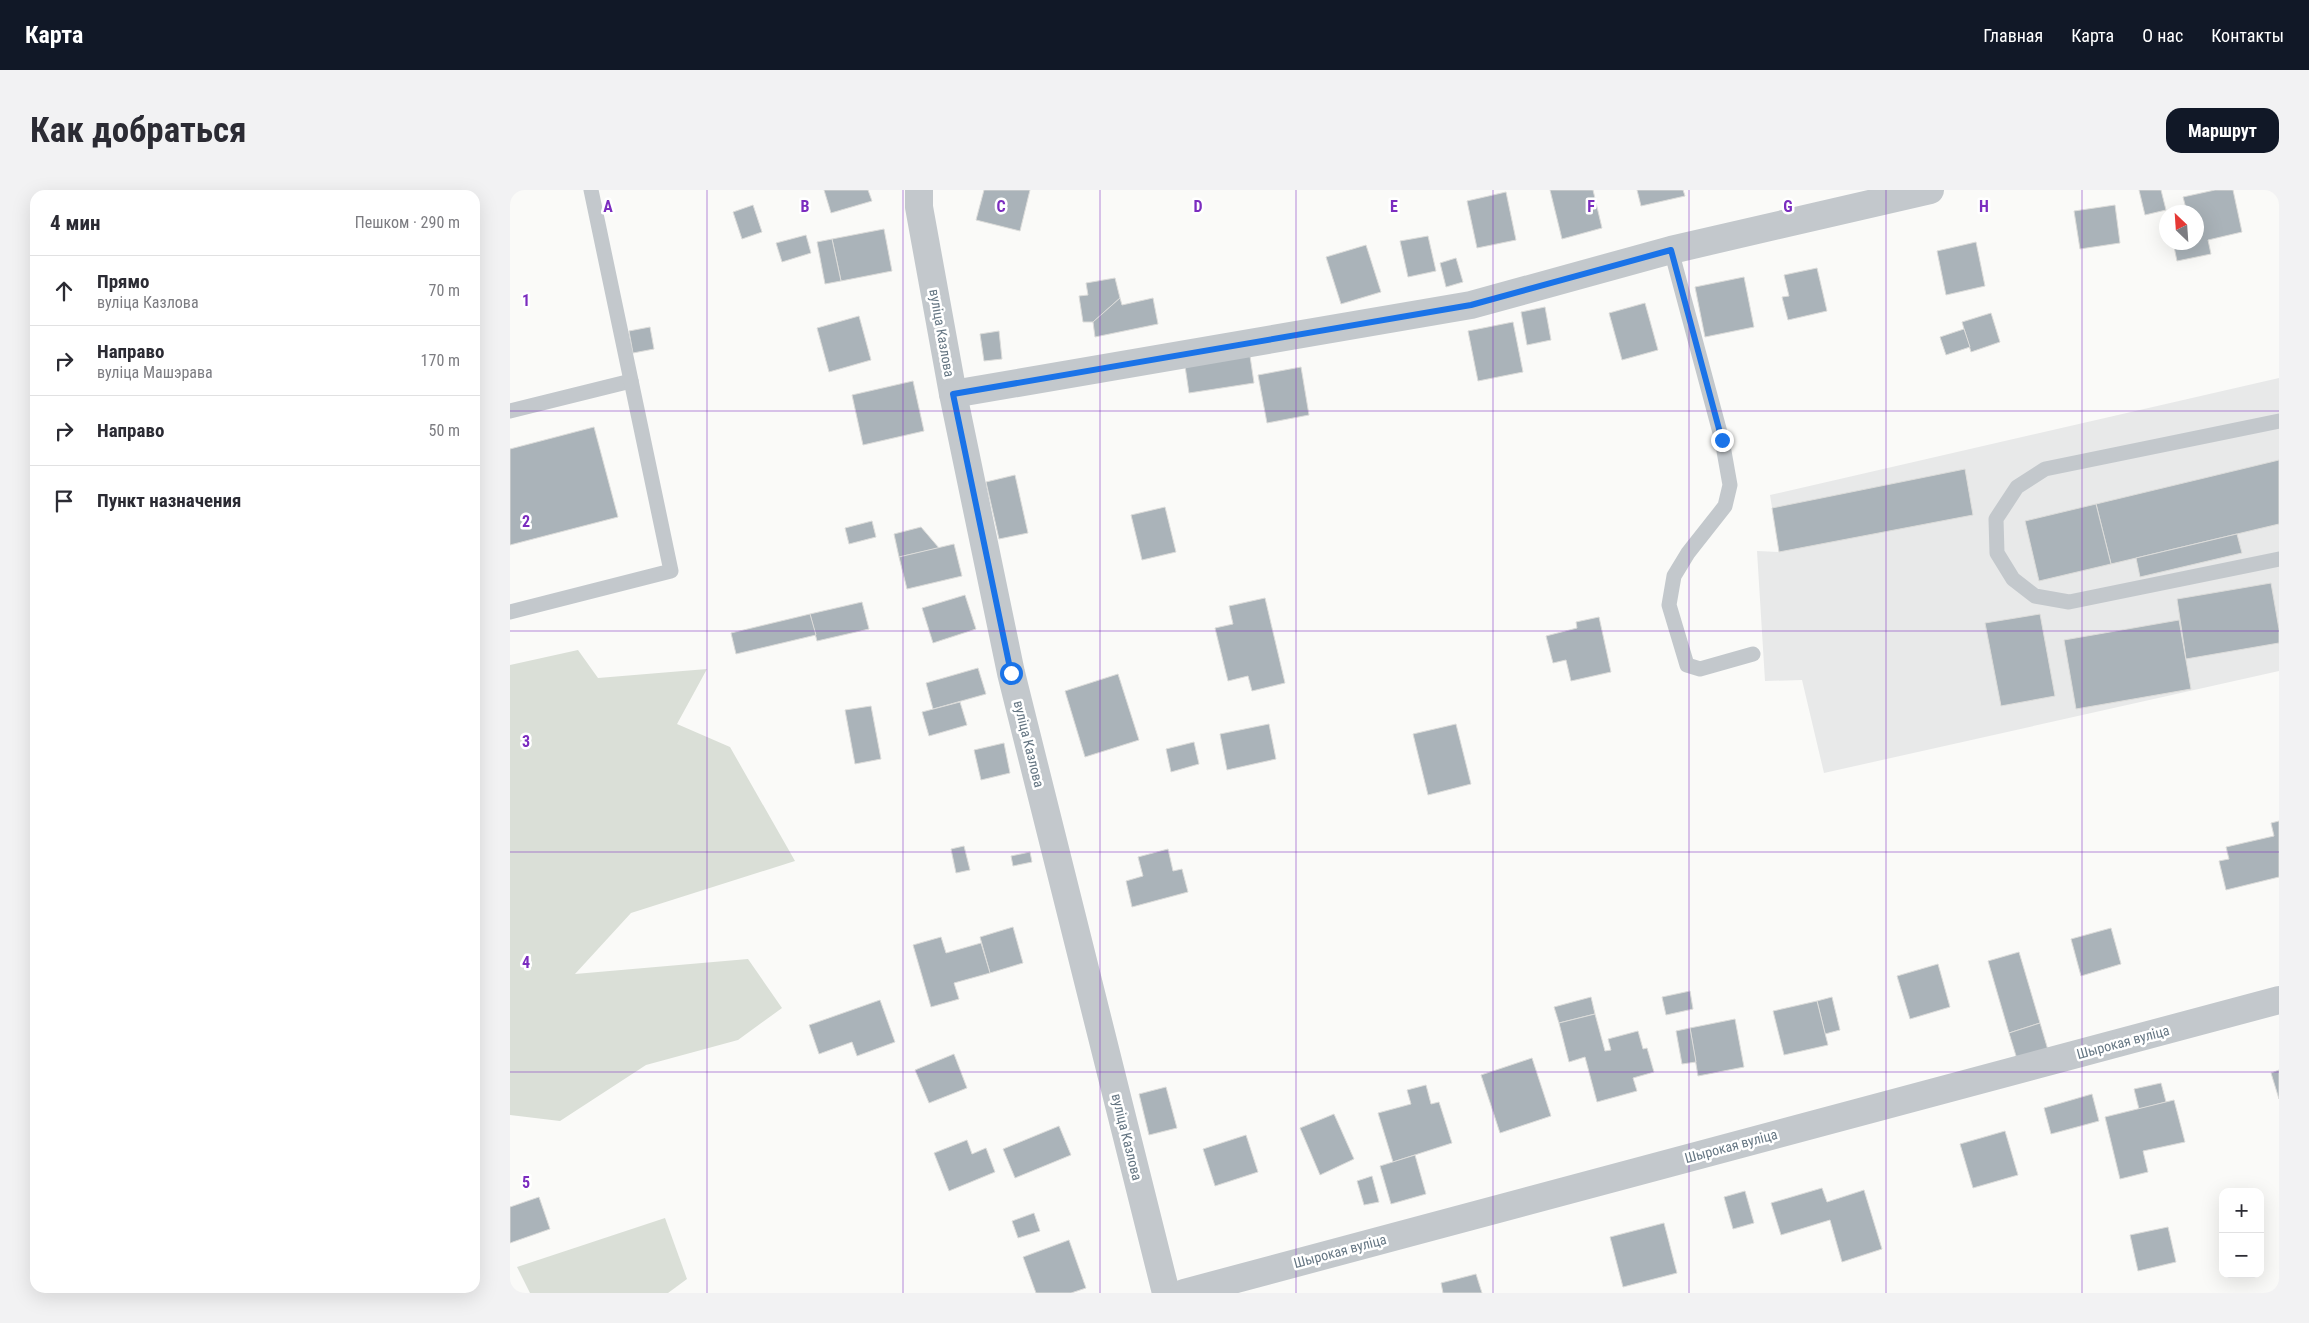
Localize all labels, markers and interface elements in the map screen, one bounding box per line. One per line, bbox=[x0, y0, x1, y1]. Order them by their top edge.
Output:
text: Карта bbox=[25, 21, 83, 49]
text: Главная bbox=[1983, 25, 2043, 46]
text: Карта bbox=[2071, 25, 2114, 46]
text: О нас bbox=[2142, 25, 2183, 46]
text: Контакты bbox=[2211, 25, 2284, 46]
button: Маршрут bbox=[2166, 108, 2279, 153]
text: Как добраться bbox=[30, 110, 246, 151]
text: A bbox=[603, 197, 613, 216]
text: B bbox=[801, 197, 810, 216]
text: C bbox=[996, 197, 1006, 216]
text: D bbox=[1193, 197, 1203, 216]
text: E bbox=[1390, 197, 1398, 216]
text: F bbox=[1587, 197, 1595, 216]
text: G bbox=[1783, 197, 1793, 216]
text: H bbox=[1979, 197, 1989, 216]
north arrow bbox=[2159, 205, 2204, 250]
text: 4 мин bbox=[50, 211, 100, 235]
text: Пешком · 290 m bbox=[355, 213, 460, 232]
text: Прямо bbox=[97, 270, 150, 293]
icon: ahead bbox=[50, 277, 78, 305]
text: 70 m bbox=[428, 281, 460, 300]
street label: вуліца Казлова bbox=[926, 288, 958, 378]
text: 1 bbox=[522, 291, 530, 310]
text: вуліца Казлова bbox=[97, 293, 199, 312]
text: Направо bbox=[97, 340, 164, 363]
icon: right bbox=[50, 347, 78, 375]
text: 170 m bbox=[421, 351, 460, 370]
text: вуліца Машэрава bbox=[97, 363, 213, 382]
icon: right bbox=[50, 417, 78, 445]
text: Направо bbox=[97, 419, 164, 442]
text: 50 m bbox=[428, 421, 460, 440]
route end bbox=[1711, 429, 1734, 452]
icon: arrive bbox=[50, 487, 78, 515]
text: Пункт назначения bbox=[97, 489, 241, 512]
text: 2 bbox=[522, 512, 530, 531]
route start bbox=[1000, 662, 1023, 685]
street label: вуліца Казлова bbox=[1010, 699, 1048, 789]
text: 3 bbox=[522, 732, 530, 751]
text: 4 bbox=[522, 953, 530, 972]
street label: Шырокая вуліца bbox=[2075, 1022, 2171, 1062]
street label: вуліца Казлова bbox=[1108, 1092, 1146, 1182]
street label: Шырокая вуліца bbox=[1683, 1126, 1779, 1166]
text: 5 bbox=[522, 1173, 530, 1192]
map controls bbox=[2219, 1188, 2264, 1278]
button: + bbox=[2219, 1188, 2264, 1233]
street label: Шырокая вуліца bbox=[1292, 1231, 1388, 1271]
button: − bbox=[2219, 1233, 2264, 1278]

